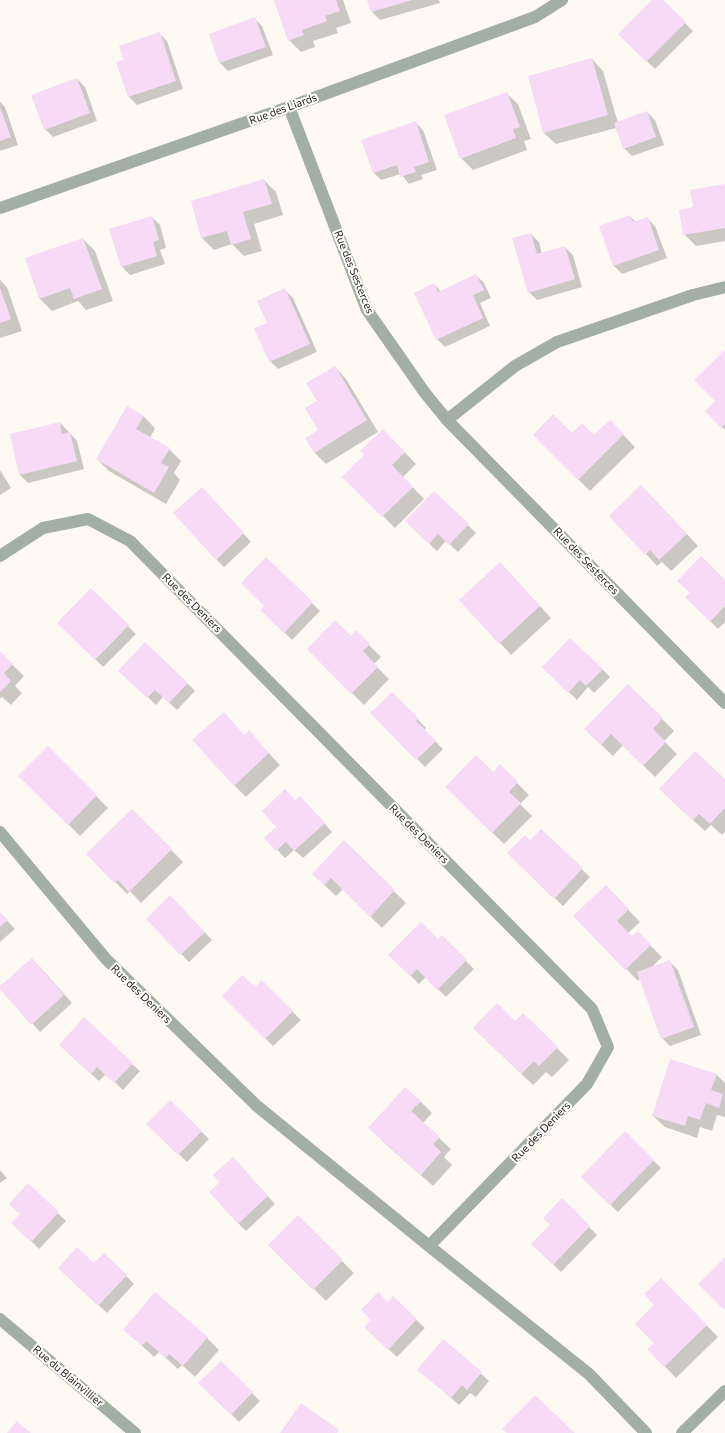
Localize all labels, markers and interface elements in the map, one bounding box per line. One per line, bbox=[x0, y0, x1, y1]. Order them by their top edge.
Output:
street label: Rue des Liards bbox=[247, 91, 319, 127]
street label: Rue des Sesterces bbox=[331, 228, 377, 316]
street label: Rue des Sesterces bbox=[550, 525, 622, 597]
street label: Rue des Deniers bbox=[160, 571, 224, 635]
street label: Rue des Deniers bbox=[387, 802, 451, 866]
street label: Rue des Deniers bbox=[108, 962, 174, 1026]
street label: Rue des Deniers bbox=[509, 1099, 573, 1165]
street label: Rue du Blainvillier bbox=[30, 1343, 106, 1409]

